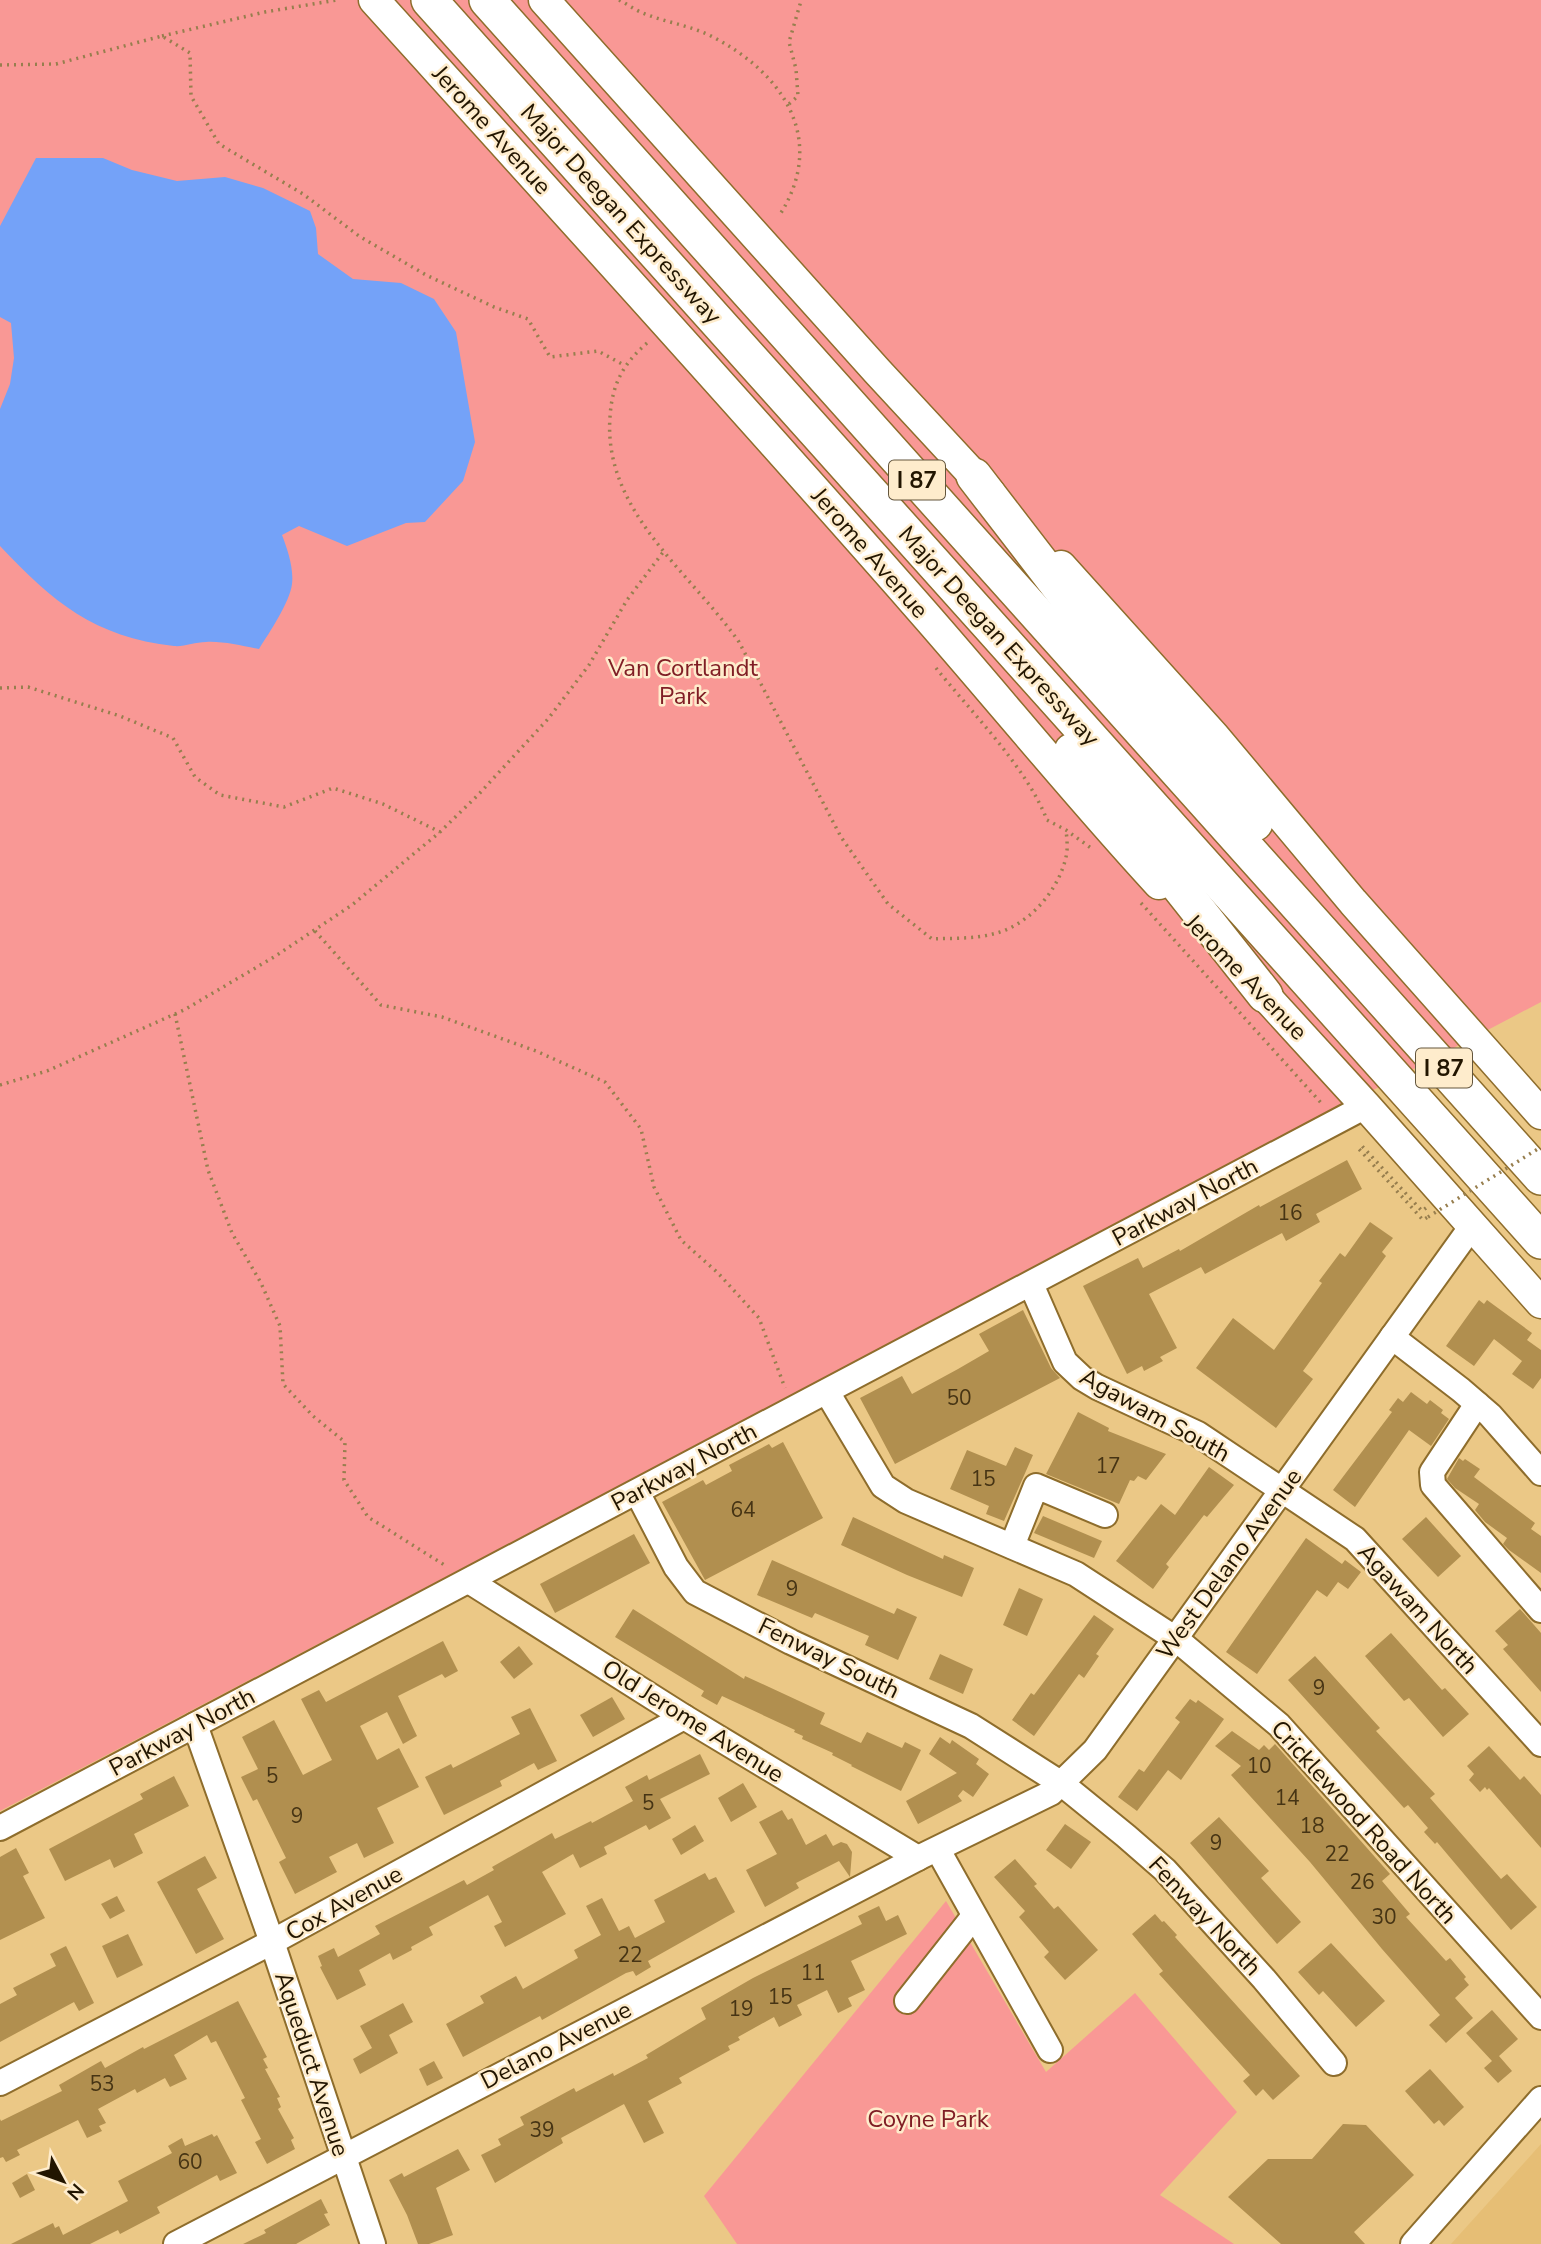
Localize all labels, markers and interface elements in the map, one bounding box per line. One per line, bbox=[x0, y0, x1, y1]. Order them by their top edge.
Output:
street label: Jerome Avenue bbox=[425, 58, 559, 201]
street label: Major Deegan Expressway bbox=[513, 97, 729, 332]
road number: I 87 bbox=[889, 460, 945, 500]
street label: Jerome Avenue bbox=[804, 480, 936, 625]
street label: Major Deegan Expressway bbox=[891, 519, 1107, 754]
park label: Van Cortlandt Park bbox=[607, 652, 759, 712]
street label: Jerome Avenue bbox=[1177, 906, 1314, 1047]
road number: I 87 bbox=[1416, 1049, 1472, 1088]
street label: Parkway North bbox=[1106, 1150, 1264, 1254]
house number: 16 bbox=[1277, 1199, 1303, 1227]
street label: Agawam South bbox=[1074, 1361, 1236, 1469]
house number: 50 bbox=[946, 1384, 972, 1412]
street label: Parkway North bbox=[605, 1415, 763, 1519]
house number: 17 bbox=[1095, 1452, 1121, 1480]
street label: West Delano Avenue bbox=[1149, 1462, 1309, 1666]
house number: 15 bbox=[970, 1465, 996, 1493]
house number: 64 bbox=[730, 1496, 756, 1524]
street label: Agawam North bbox=[1351, 1537, 1485, 1681]
house number: 9 bbox=[786, 1575, 798, 1603]
street label: Fenway South bbox=[753, 1610, 905, 1706]
street label: Old Jerome Avenue bbox=[596, 1652, 790, 1790]
house number: 9 bbox=[1313, 1674, 1325, 1702]
street label: Parkway North bbox=[103, 1680, 261, 1784]
street label: Cricklewood Road North bbox=[1264, 1713, 1464, 1931]
house number: 10 bbox=[1246, 1752, 1272, 1780]
house number: 5 bbox=[266, 1762, 278, 1790]
house number: 14 bbox=[1274, 1784, 1300, 1812]
house number: 5 bbox=[642, 1789, 654, 1817]
house number: 9 bbox=[291, 1802, 303, 1830]
house number: 18 bbox=[1299, 1812, 1325, 1840]
house number: 9 bbox=[1210, 1829, 1222, 1857]
house number: 22 bbox=[1324, 1840, 1350, 1868]
street label: Fenway North bbox=[1141, 1849, 1269, 1983]
street label: Cox Avenue bbox=[280, 1858, 408, 1948]
house number: 26 bbox=[1349, 1868, 1375, 1896]
house number: 30 bbox=[1371, 1903, 1397, 1931]
house number: 22 bbox=[617, 1941, 643, 1969]
house number: 11 bbox=[800, 1959, 826, 1987]
street label: Aqueduct Avenue bbox=[267, 1968, 357, 2160]
house number: 15 bbox=[767, 1983, 793, 2011]
street label: Delano Avenue bbox=[475, 1993, 637, 2097]
house number: 19 bbox=[728, 1995, 754, 2023]
house number: 53 bbox=[89, 2070, 115, 2098]
park label: Coyne Park bbox=[867, 2103, 990, 2135]
house number: 39 bbox=[529, 2116, 555, 2144]
north arrow bbox=[28, 2146, 98, 2216]
house number: 60 bbox=[177, 2148, 203, 2176]
text: N bbox=[61, 2178, 90, 2205]

